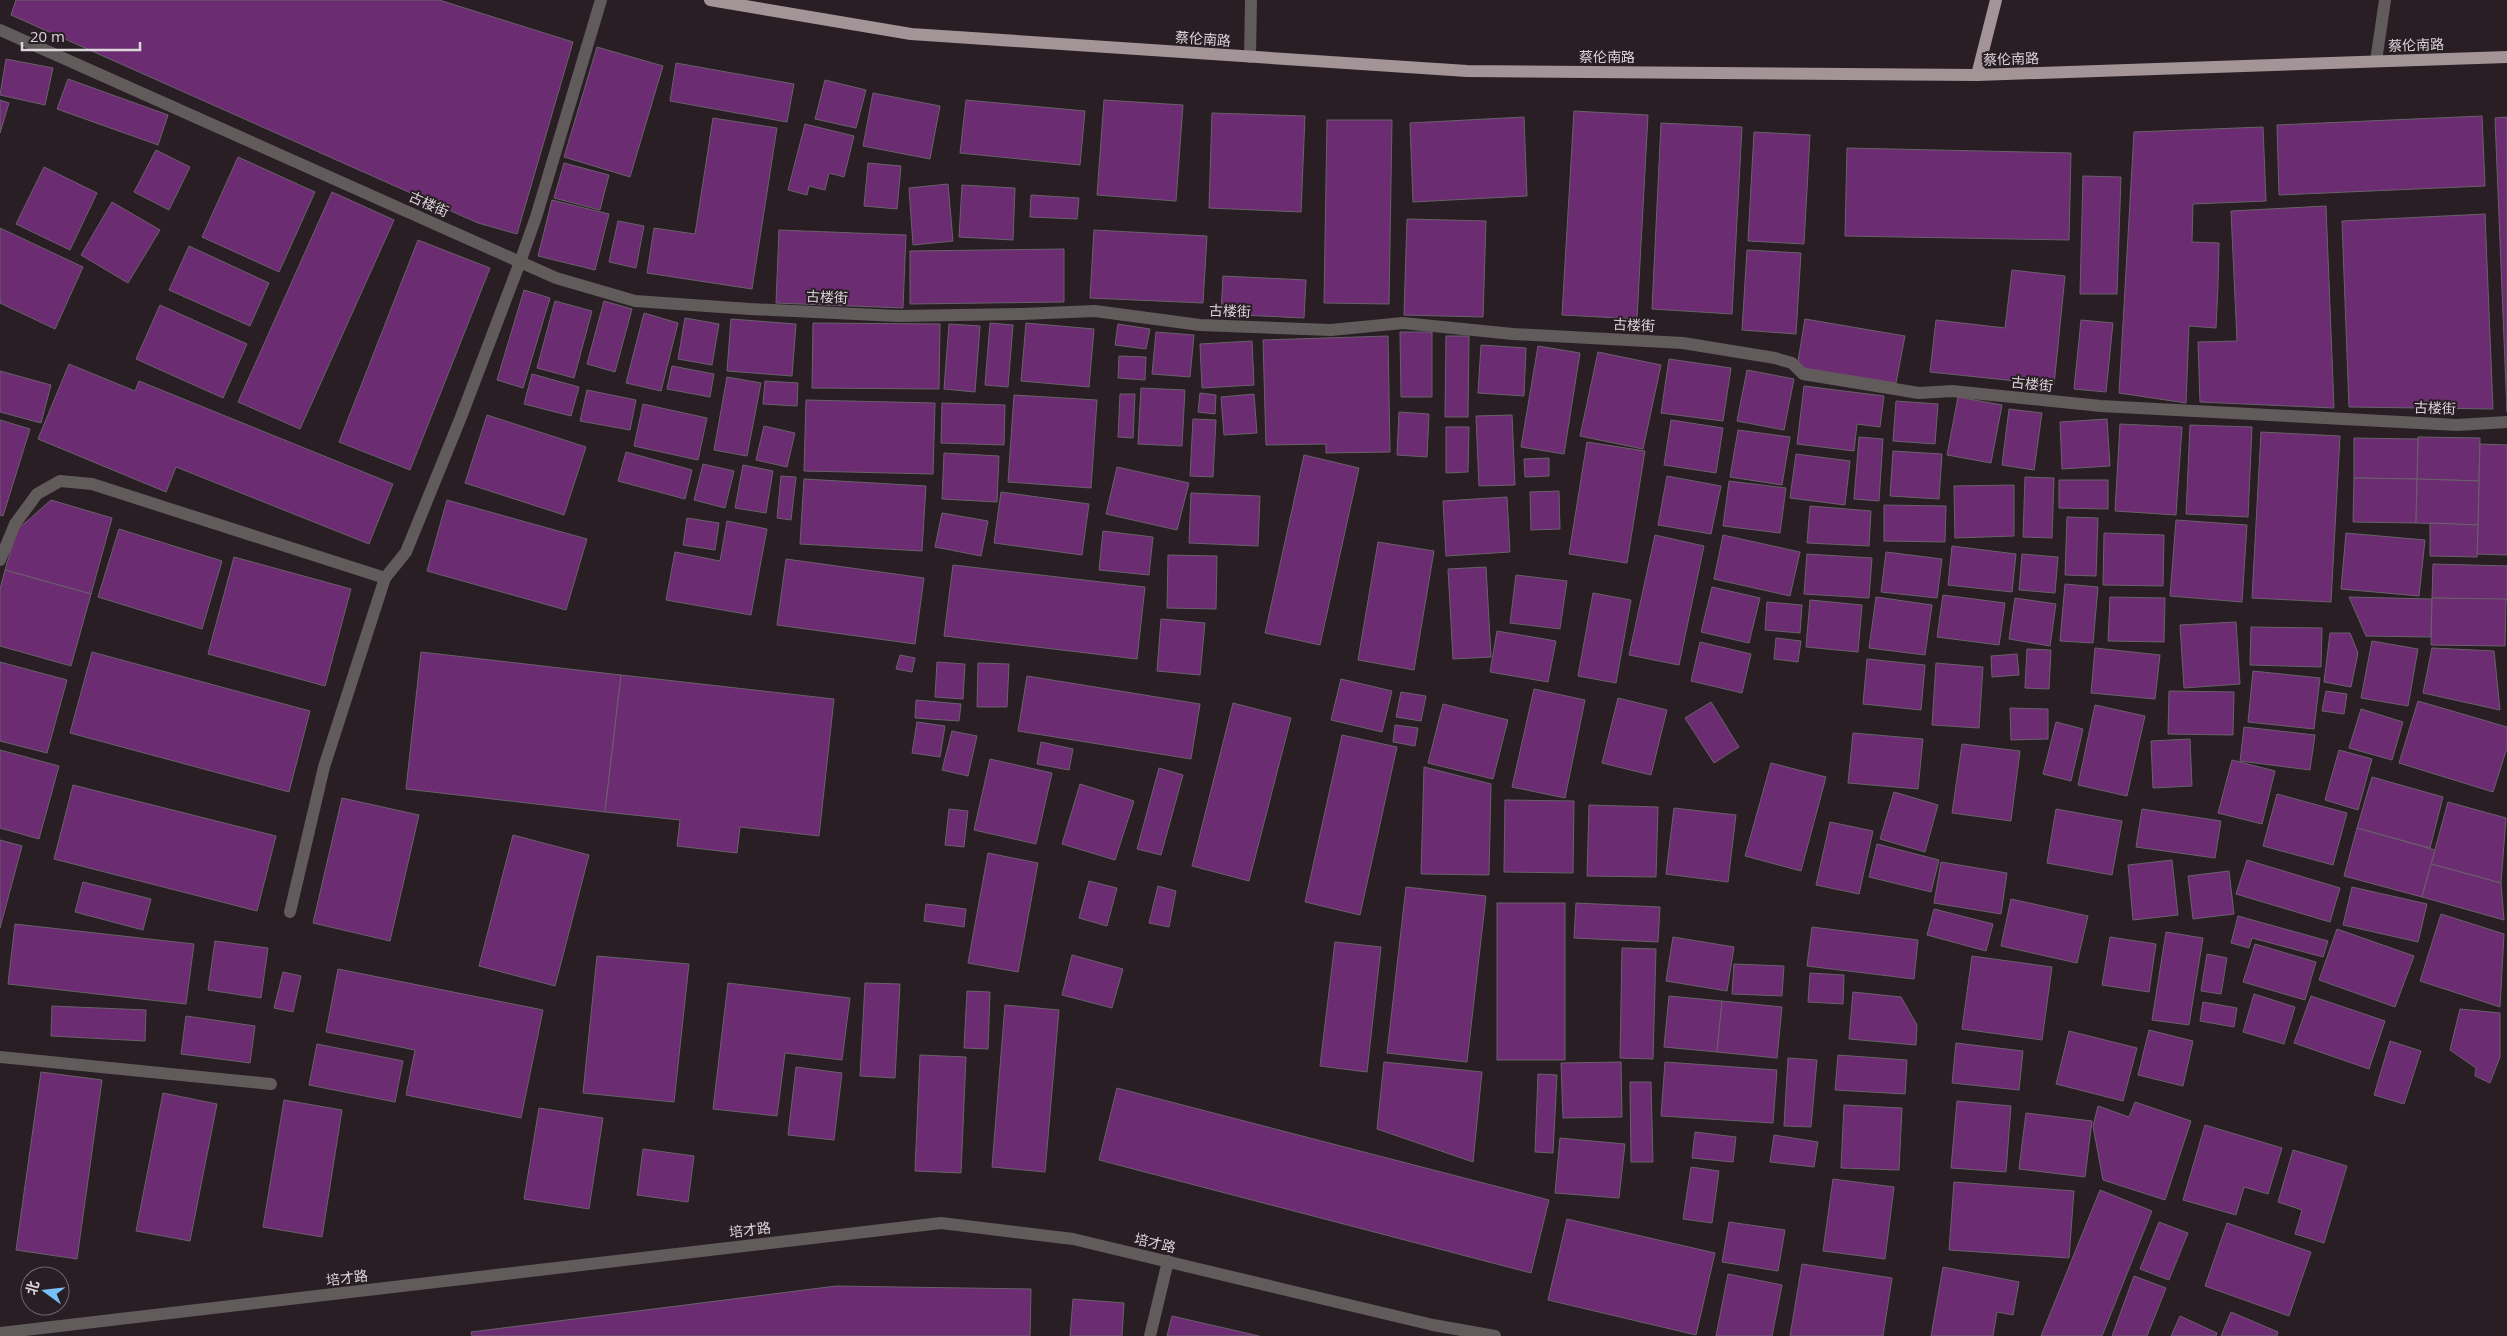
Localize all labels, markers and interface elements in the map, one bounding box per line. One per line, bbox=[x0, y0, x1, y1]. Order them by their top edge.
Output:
scale bar bbox=[22, 20, 140, 52]
text: 20 m bbox=[30, 26, 65, 46]
street label: 蔡伦南路 bbox=[1174, 27, 1232, 50]
street label: 蔡伦南路 bbox=[2388, 34, 2444, 55]
street label: 蔡伦南路 bbox=[1579, 47, 1635, 66]
street label: 蔡伦南路 bbox=[1983, 48, 2039, 69]
street label: 古楼街 bbox=[406, 186, 452, 221]
street label: 古楼街 bbox=[806, 286, 848, 307]
street label: 古楼街 bbox=[1209, 300, 1251, 321]
street label: 古楼街 bbox=[1613, 314, 1655, 335]
street label: 古楼街 bbox=[2010, 372, 2054, 395]
street label: 古楼街 bbox=[2414, 397, 2456, 418]
street label: 培才路 bbox=[728, 1218, 772, 1241]
street label: 培才路 bbox=[1133, 1229, 1178, 1256]
north arrow bbox=[20, 1266, 70, 1316]
street label: 培才路 bbox=[325, 1266, 369, 1289]
text: 北 bbox=[21, 1278, 43, 1297]

